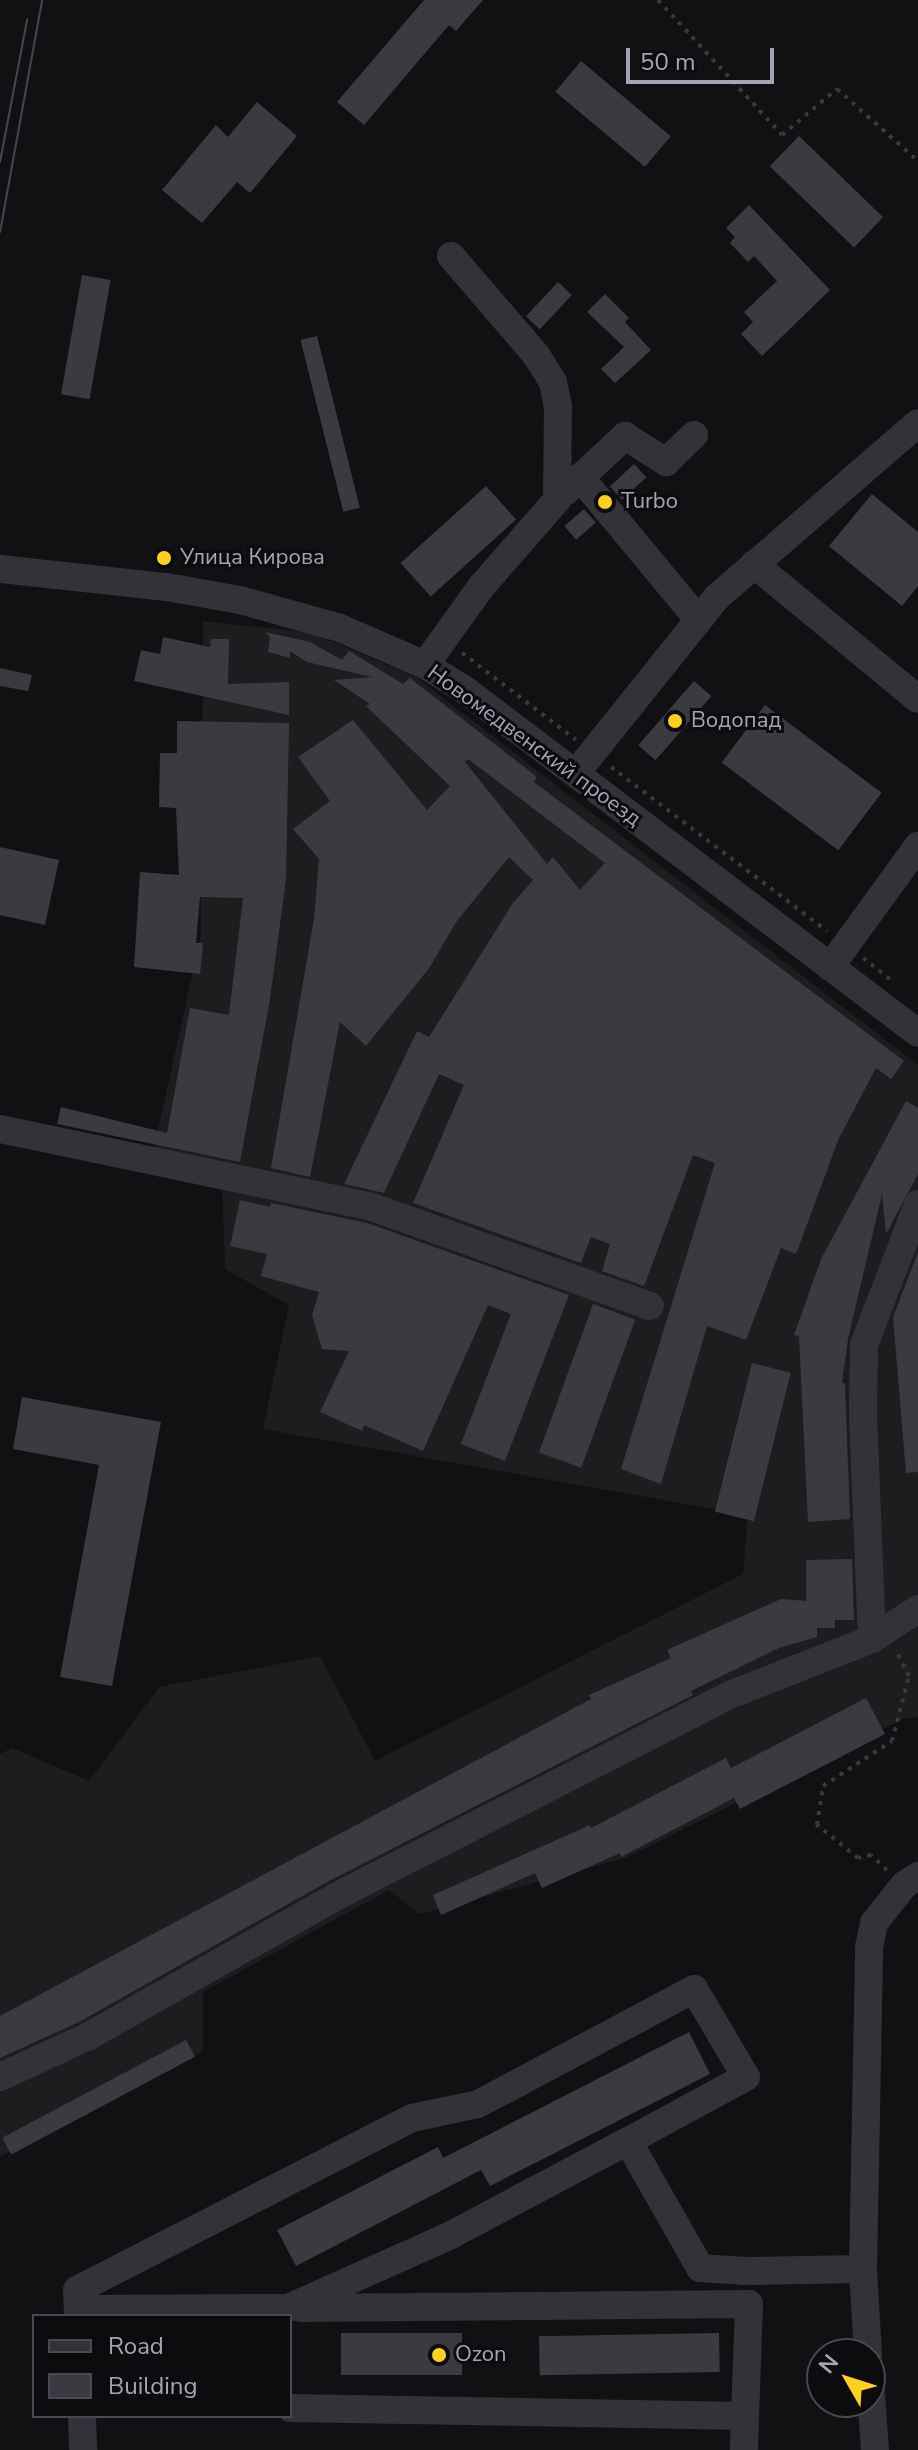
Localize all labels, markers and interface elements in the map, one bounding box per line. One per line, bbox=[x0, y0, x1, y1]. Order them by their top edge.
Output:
scale bar bbox=[630, 32, 778, 82]
text: 50 m bbox=[640, 46, 696, 78]
place label: Turbo bbox=[621, 489, 678, 515]
marker: Turbo bbox=[596, 493, 614, 511]
place label: Улица Кирова bbox=[180, 545, 325, 571]
marker: Улица Кирова bbox=[155, 549, 173, 567]
street label: Новомедвенский проезд bbox=[422, 660, 646, 832]
place label: Водопад bbox=[691, 708, 782, 734]
marker: Водопад bbox=[666, 712, 684, 730]
legend bbox=[32, 2314, 292, 2418]
text: Road bbox=[108, 2330, 164, 2362]
north arrow bbox=[806, 2338, 886, 2418]
place label: Ozon bbox=[455, 2342, 507, 2368]
marker: Ozon bbox=[430, 2346, 448, 2364]
text: N bbox=[812, 2348, 846, 2380]
text: Building bbox=[108, 2370, 198, 2402]

